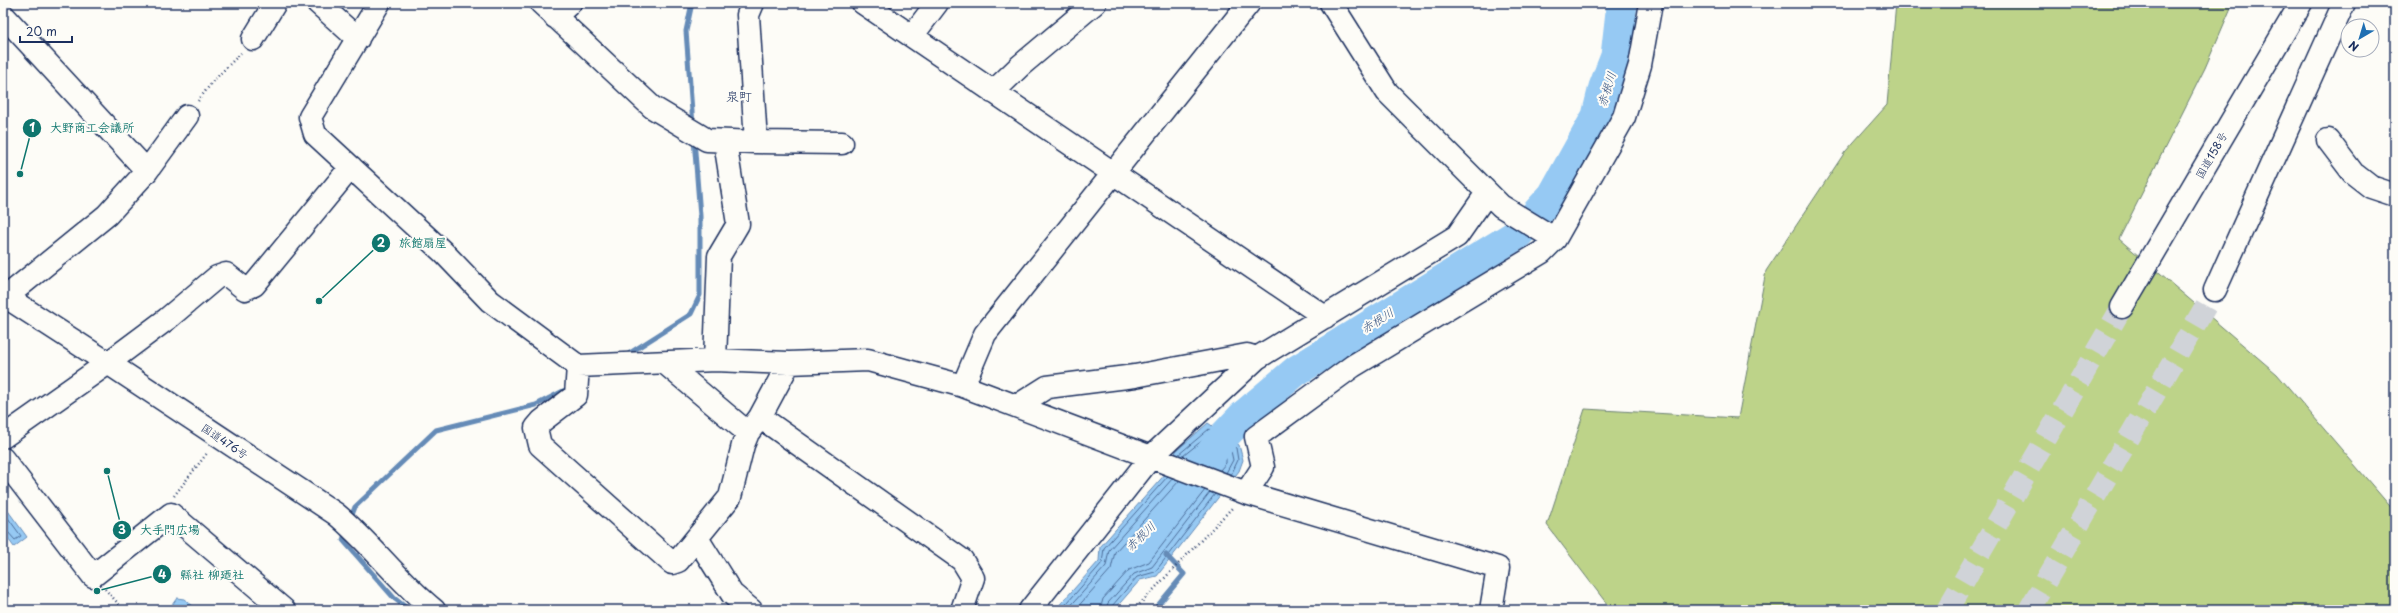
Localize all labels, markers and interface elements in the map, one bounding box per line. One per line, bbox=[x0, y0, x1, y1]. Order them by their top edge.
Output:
scale bar bbox=[20, 18, 72, 44]
north arrow bbox=[2340, 18, 2380, 58]
text: 20 m bbox=[26, 22, 57, 40]
text: N bbox=[2345, 37, 2362, 56]
water label: 赤根川 bbox=[1592, 69, 1620, 109]
district label: 泉町 bbox=[726, 86, 752, 105]
callout: 大野商工会議所 bbox=[22, 116, 142, 140]
text: 1 bbox=[29, 118, 35, 136]
text: 大野商工会議所 bbox=[50, 118, 135, 136]
street label: 国道158号 bbox=[2191, 128, 2231, 182]
callout: 旅館扇屋 bbox=[371, 231, 455, 255]
text: 2 bbox=[377, 233, 386, 251]
text: 旅館扇屋 bbox=[399, 233, 447, 251]
water label: 赤根川 bbox=[1357, 303, 1397, 337]
street label: 国道476号 bbox=[198, 419, 252, 463]
water label: 赤根川 bbox=[1121, 517, 1159, 555]
callout: 大手門広場 bbox=[112, 518, 208, 542]
text: 3 bbox=[118, 520, 126, 538]
text: 大手門広場 bbox=[140, 520, 200, 538]
callout: 縣社 柳廼社 bbox=[152, 562, 251, 586]
text: 4 bbox=[158, 565, 166, 583]
text: 縣社 柳廼社 bbox=[180, 565, 244, 583]

